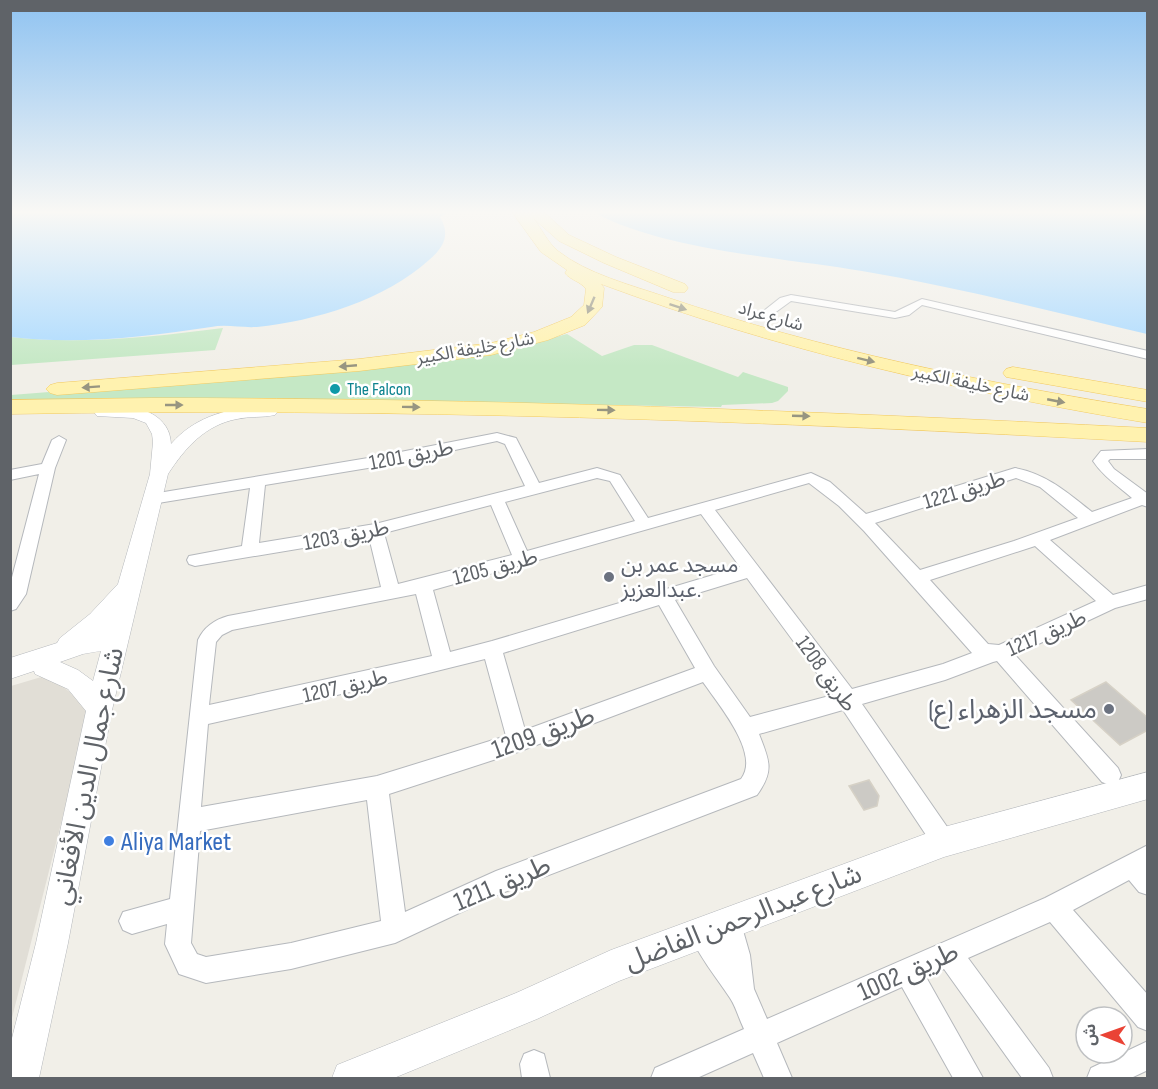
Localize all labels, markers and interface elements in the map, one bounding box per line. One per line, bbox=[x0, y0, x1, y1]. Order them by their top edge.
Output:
one-way arrow bbox=[586, 296, 596, 314]
street label: شارع عراد bbox=[735, 297, 806, 339]
one-way arrow bbox=[669, 303, 687, 312]
street label: شارع خليفة الكبير bbox=[414, 328, 536, 372]
one-way arrow bbox=[857, 355, 875, 365]
one-way arrow bbox=[338, 361, 357, 371]
street label: شارع خليفة الكبير bbox=[909, 361, 1031, 409]
place label: The Falcon bbox=[347, 379, 411, 400]
one-way arrow bbox=[81, 382, 100, 392]
marker: The Falcon bbox=[328, 382, 342, 396]
one-way arrow bbox=[1047, 397, 1066, 406]
one-way arrow bbox=[164, 400, 183, 410]
one-way arrow bbox=[401, 402, 420, 411]
one-way arrow bbox=[596, 406, 615, 415]
one-way arrow bbox=[791, 412, 810, 421]
street label: طريق 1201 bbox=[367, 434, 456, 477]
street label: طريق 1221 bbox=[920, 465, 1009, 516]
street label: طريق 1203 bbox=[301, 514, 391, 557]
street label: طريق 1205 bbox=[450, 543, 541, 592]
place label: مسجد عمر بن عبدالعزيز. bbox=[620, 552, 738, 604]
marker: مسجد عمر بن عبدالعزيز. bbox=[602, 570, 616, 584]
street label: طريق 1217 bbox=[1003, 604, 1091, 663]
street label: طريق 1208 bbox=[789, 631, 862, 717]
street label: شارع جمال الدين الأفغاني bbox=[45, 644, 134, 909]
street label: طريق 1207 bbox=[300, 664, 390, 709]
place label: مسجد الزهراء (ع) bbox=[928, 694, 1097, 729]
street label: طريق 1209 bbox=[487, 700, 599, 766]
marker: مسجد الزهراء (ع) bbox=[1102, 702, 1116, 716]
place label: Aliya Market bbox=[120, 826, 231, 858]
marker: Aliya Market bbox=[102, 834, 116, 848]
street label: طريق 1211 bbox=[449, 849, 556, 919]
street label: شارع عبدالرحمن الفاضل bbox=[620, 858, 868, 981]
street label: طريق 1002 bbox=[853, 936, 964, 1008]
north arrow bbox=[1074, 1005, 1134, 1065]
text: ش bbox=[1081, 1024, 1100, 1046]

